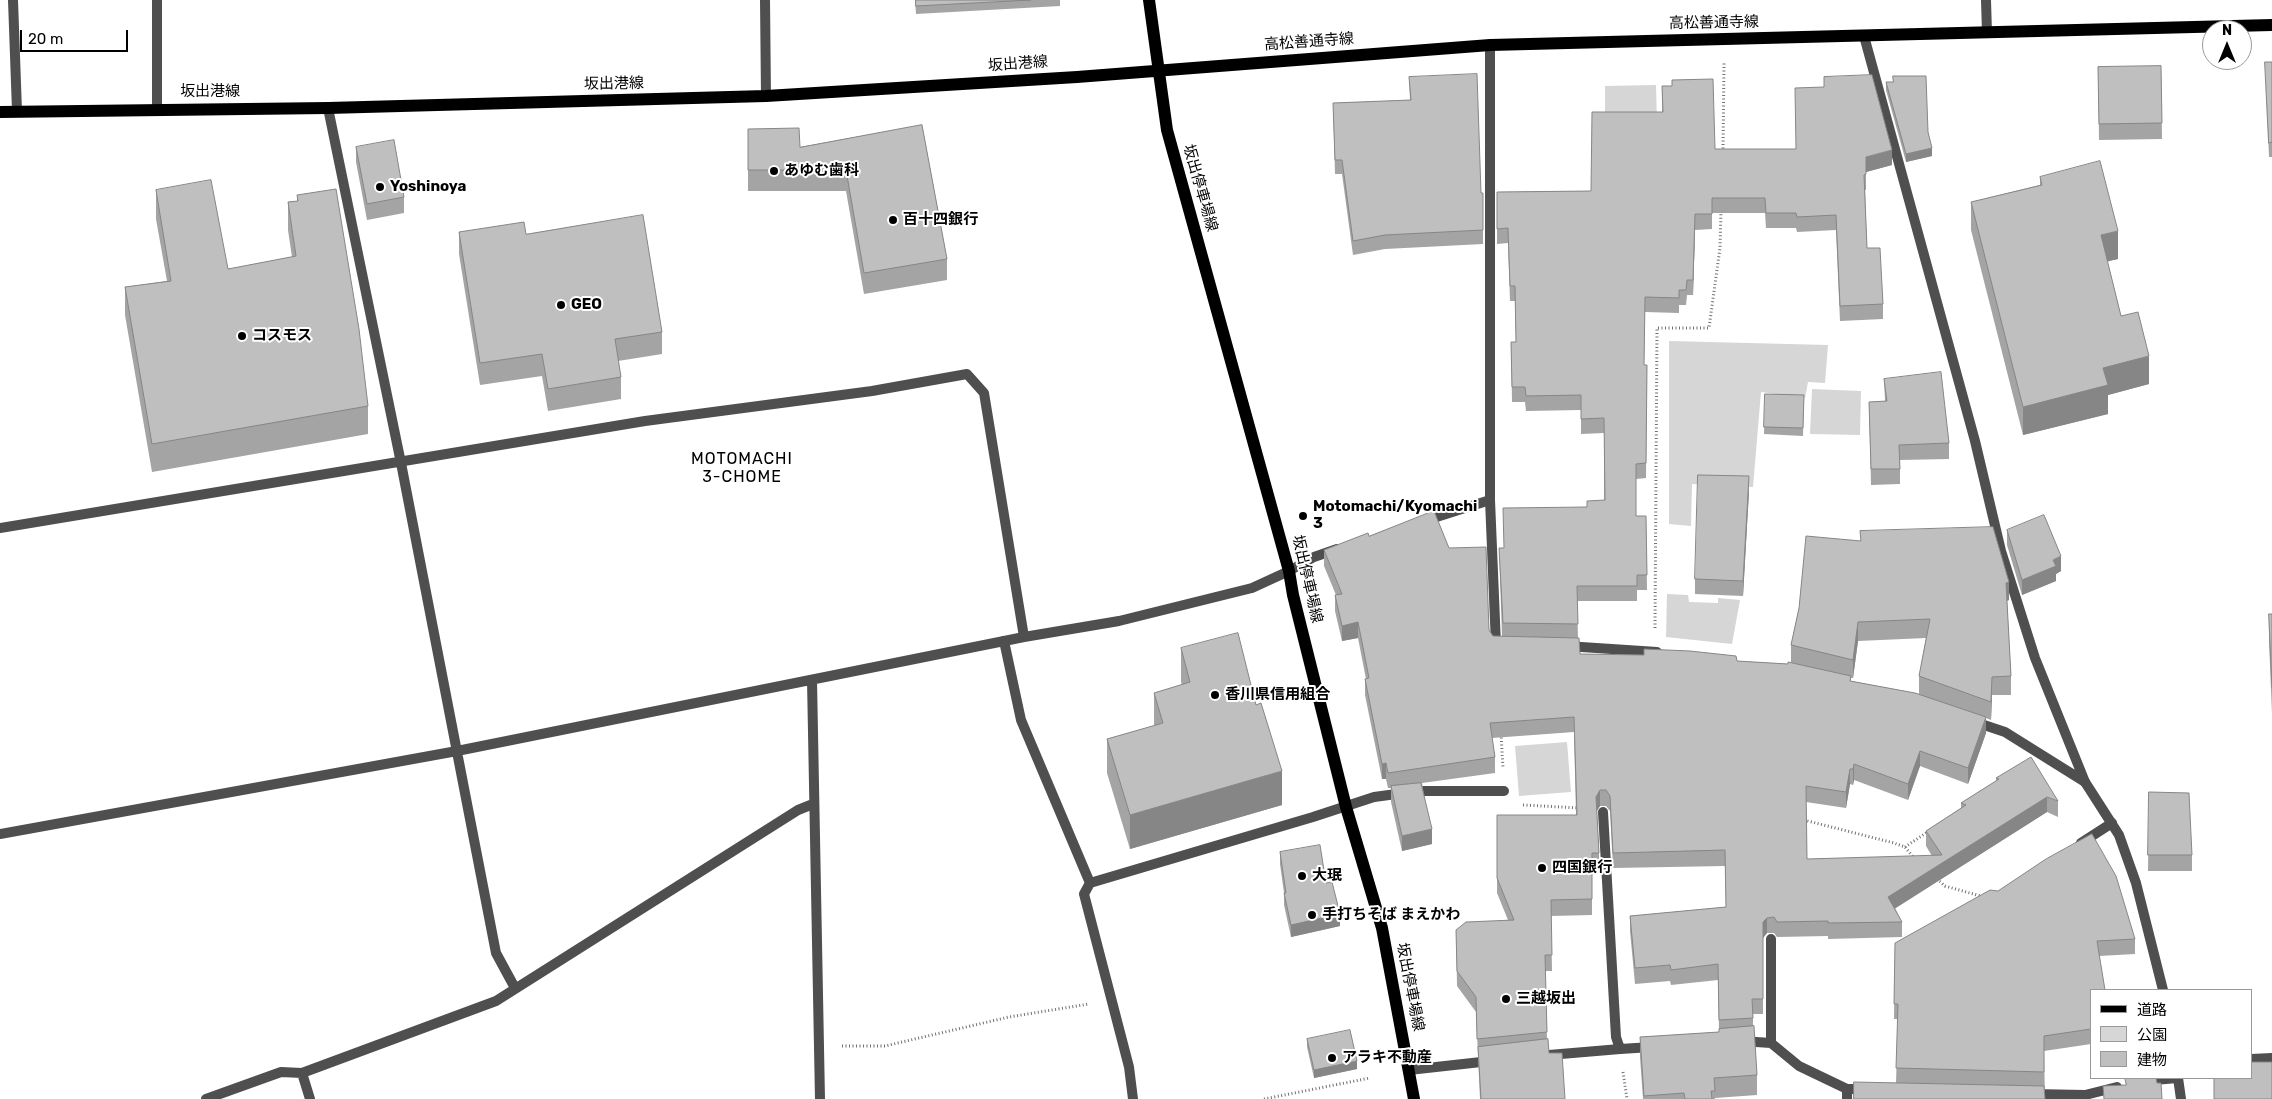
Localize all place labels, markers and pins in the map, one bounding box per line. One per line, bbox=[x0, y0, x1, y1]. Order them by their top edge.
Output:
place label: あゆむ歯科 bbox=[784, 162, 859, 180]
marker: あゆむ歯科 bbox=[768, 165, 780, 177]
place label: Yoshinoya bbox=[390, 178, 466, 196]
marker: Yoshinoya bbox=[374, 181, 386, 193]
place label: 百十四銀行 bbox=[903, 211, 978, 229]
marker: 百十四銀行 bbox=[887, 214, 899, 226]
place label: GEO bbox=[571, 296, 602, 314]
marker: GEO bbox=[555, 299, 567, 311]
place label: コスモス bbox=[252, 327, 312, 345]
marker: コスモス bbox=[236, 330, 248, 342]
place label: Motomachi/Kyomachi 3 bbox=[1313, 498, 1477, 533]
marker: Motomachi/Kyomachi 3 bbox=[1297, 510, 1309, 522]
place label: 香川県信用組合 bbox=[1225, 686, 1330, 704]
marker: 香川県信用組合 bbox=[1209, 689, 1221, 701]
place label: 四国銀行 bbox=[1552, 859, 1612, 877]
marker: 四国銀行 bbox=[1536, 862, 1548, 874]
place label: 大珉 bbox=[1312, 867, 1342, 885]
marker: 大珉 bbox=[1296, 870, 1308, 882]
place label: 手打ちそば まえかわ bbox=[1322, 906, 1460, 924]
marker: 手打ちそば まえかわ bbox=[1306, 909, 1318, 921]
place label: 三越坂出 bbox=[1516, 990, 1576, 1008]
marker: 三越坂出 bbox=[1500, 993, 1512, 1005]
place label: アラキ不動産 bbox=[1342, 1049, 1432, 1067]
marker: アラキ不動産 bbox=[1326, 1052, 1338, 1064]

